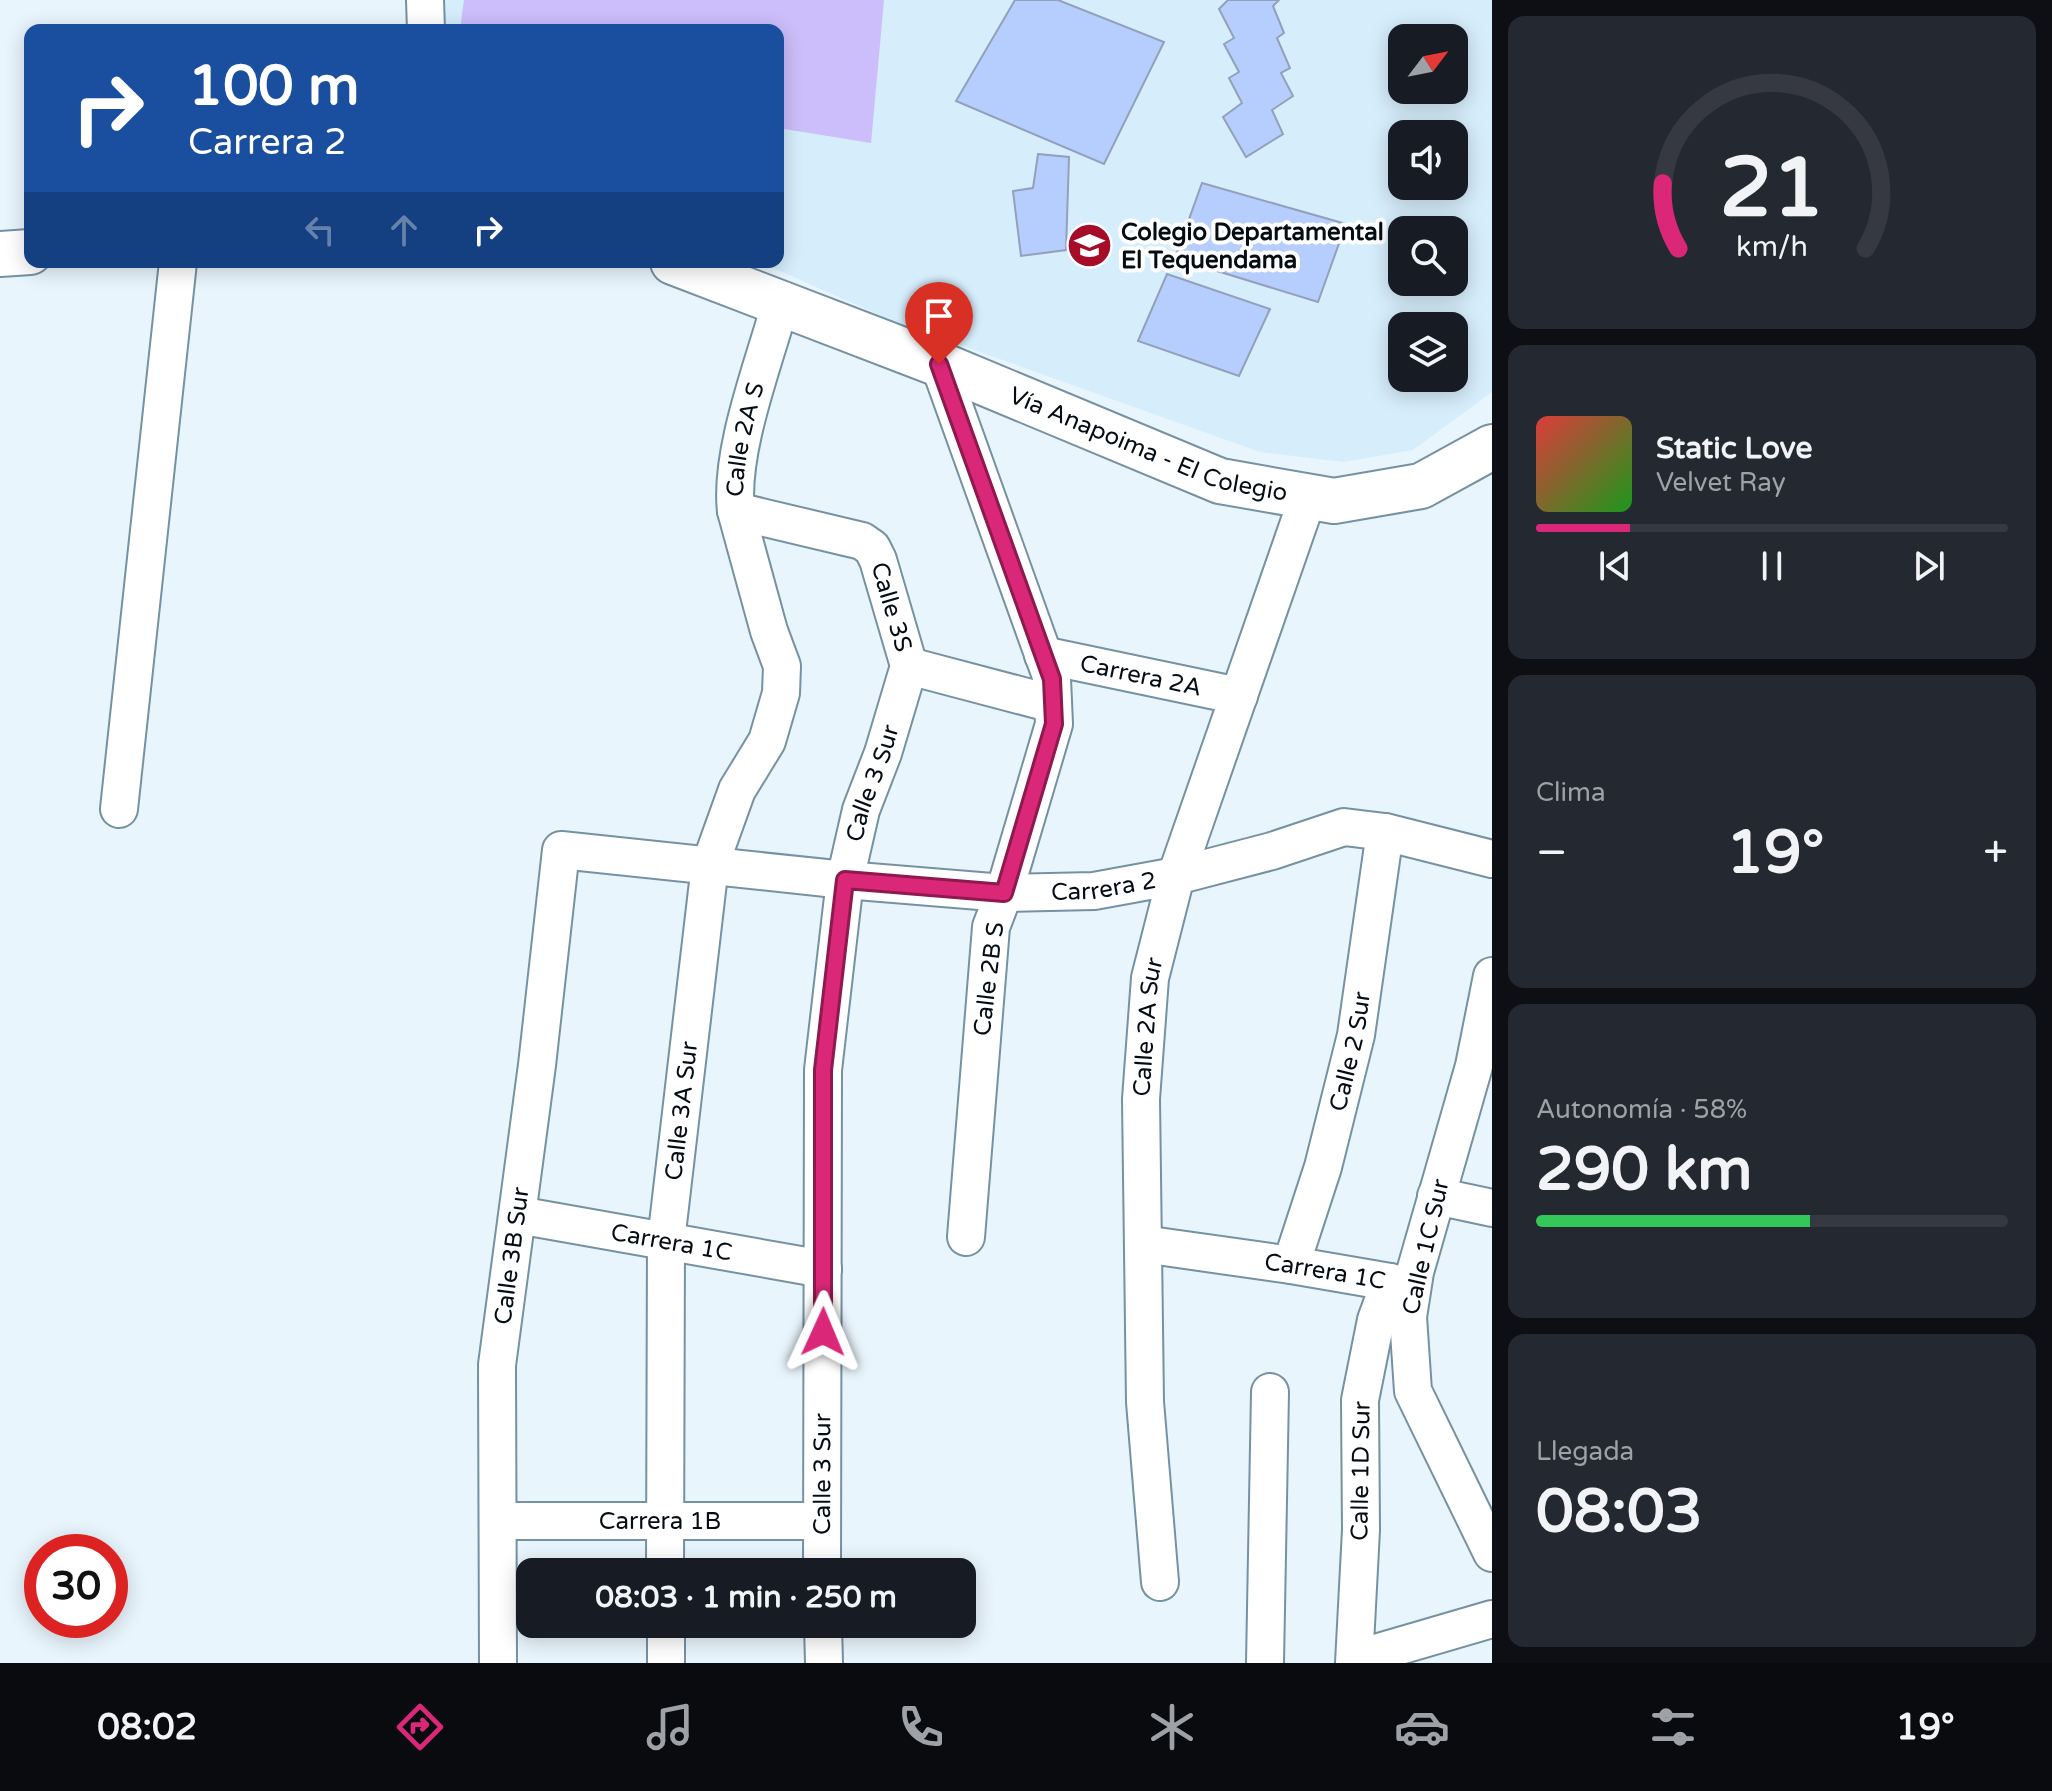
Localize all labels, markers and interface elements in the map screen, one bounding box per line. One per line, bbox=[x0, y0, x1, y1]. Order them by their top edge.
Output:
north arrow bbox=[1388, 24, 1468, 104]
map controls bbox=[1388, 24, 1468, 392]
text: 100 m bbox=[188, 53, 359, 120]
icon: right bbox=[56, 56, 160, 160]
button: sound bbox=[1388, 120, 1468, 200]
text: Carrera 2 bbox=[188, 121, 347, 164]
text: 21 bbox=[1720, 138, 1824, 238]
icon: left bbox=[298, 208, 342, 252]
icon: ahead bbox=[382, 208, 426, 252]
icon: right bbox=[466, 208, 510, 252]
button: search bbox=[1388, 216, 1468, 296]
place label: Colegio Departamental El Tequendama bbox=[1121, 218, 1384, 275]
school or university icon: Colegio Departamental El Tequendama bbox=[1066, 222, 1114, 270]
text: km/h bbox=[1736, 230, 1808, 264]
pin bbox=[905, 282, 973, 364]
icon: arrive bbox=[917, 294, 961, 338]
button: layers bbox=[1388, 312, 1468, 392]
street label: Calle 2A S bbox=[720, 379, 770, 497]
street label: Vía Anapoima - El Colegio bbox=[1005, 380, 1290, 507]
text: Static Love bbox=[1656, 430, 1812, 467]
text: Velvet Ray bbox=[1656, 467, 1786, 498]
icon: previous bbox=[1593, 544, 1637, 588]
icon: pause bbox=[1750, 544, 1794, 588]
icon: next bbox=[1907, 544, 1951, 588]
street label: Calle 3S bbox=[865, 559, 919, 655]
street label: Carrera 2A bbox=[1077, 649, 1204, 702]
street label: Calle 3 Sur bbox=[840, 721, 905, 844]
text: Clima bbox=[1536, 777, 1606, 808]
text: 19° bbox=[1726, 817, 1824, 889]
text: − bbox=[1536, 827, 1567, 880]
text: + bbox=[1983, 827, 2008, 880]
street label: Carrera 2 bbox=[1051, 865, 1158, 906]
street label: Calle 2B S bbox=[968, 920, 1010, 1038]
street label: Calle 2A Sur bbox=[1127, 953, 1169, 1098]
street label: Calle 2 Sur bbox=[1323, 989, 1377, 1114]
street label: Calle 3A Sur bbox=[659, 1039, 704, 1182]
text: Autonomía · 58% bbox=[1536, 1094, 1747, 1125]
text: 290 km bbox=[1536, 1134, 1752, 1206]
street label: Calle 1C Sur bbox=[1396, 1176, 1456, 1318]
street label: Calle 3B Sur bbox=[488, 1185, 535, 1326]
street label: Carrera 1C bbox=[609, 1217, 734, 1267]
street label: Carrera 1C bbox=[1262, 1247, 1388, 1296]
position arrow bbox=[781, 1290, 865, 1374]
street label: Calle 1D Sur bbox=[1345, 1400, 1377, 1541]
street label: Calle 3 Sur bbox=[808, 1412, 837, 1535]
text: Llegada bbox=[1536, 1436, 1634, 1467]
text: 08:03 bbox=[1536, 1476, 1702, 1548]
street label: Carrera 1B bbox=[599, 1507, 721, 1536]
speed limit sign: 30 bbox=[24, 1534, 128, 1638]
text: 08:03 · 1 min · 250 m bbox=[595, 1579, 897, 1616]
icon: directions bbox=[392, 1699, 448, 1755]
icon: music bbox=[642, 1699, 698, 1755]
icon: phone bbox=[893, 1699, 949, 1755]
icon: climate bbox=[1144, 1699, 1200, 1755]
icon: car bbox=[1394, 1699, 1450, 1755]
icon: filters bbox=[1645, 1699, 1701, 1755]
text: 08:02 bbox=[97, 1706, 197, 1749]
text: 19° bbox=[1896, 1706, 1955, 1749]

